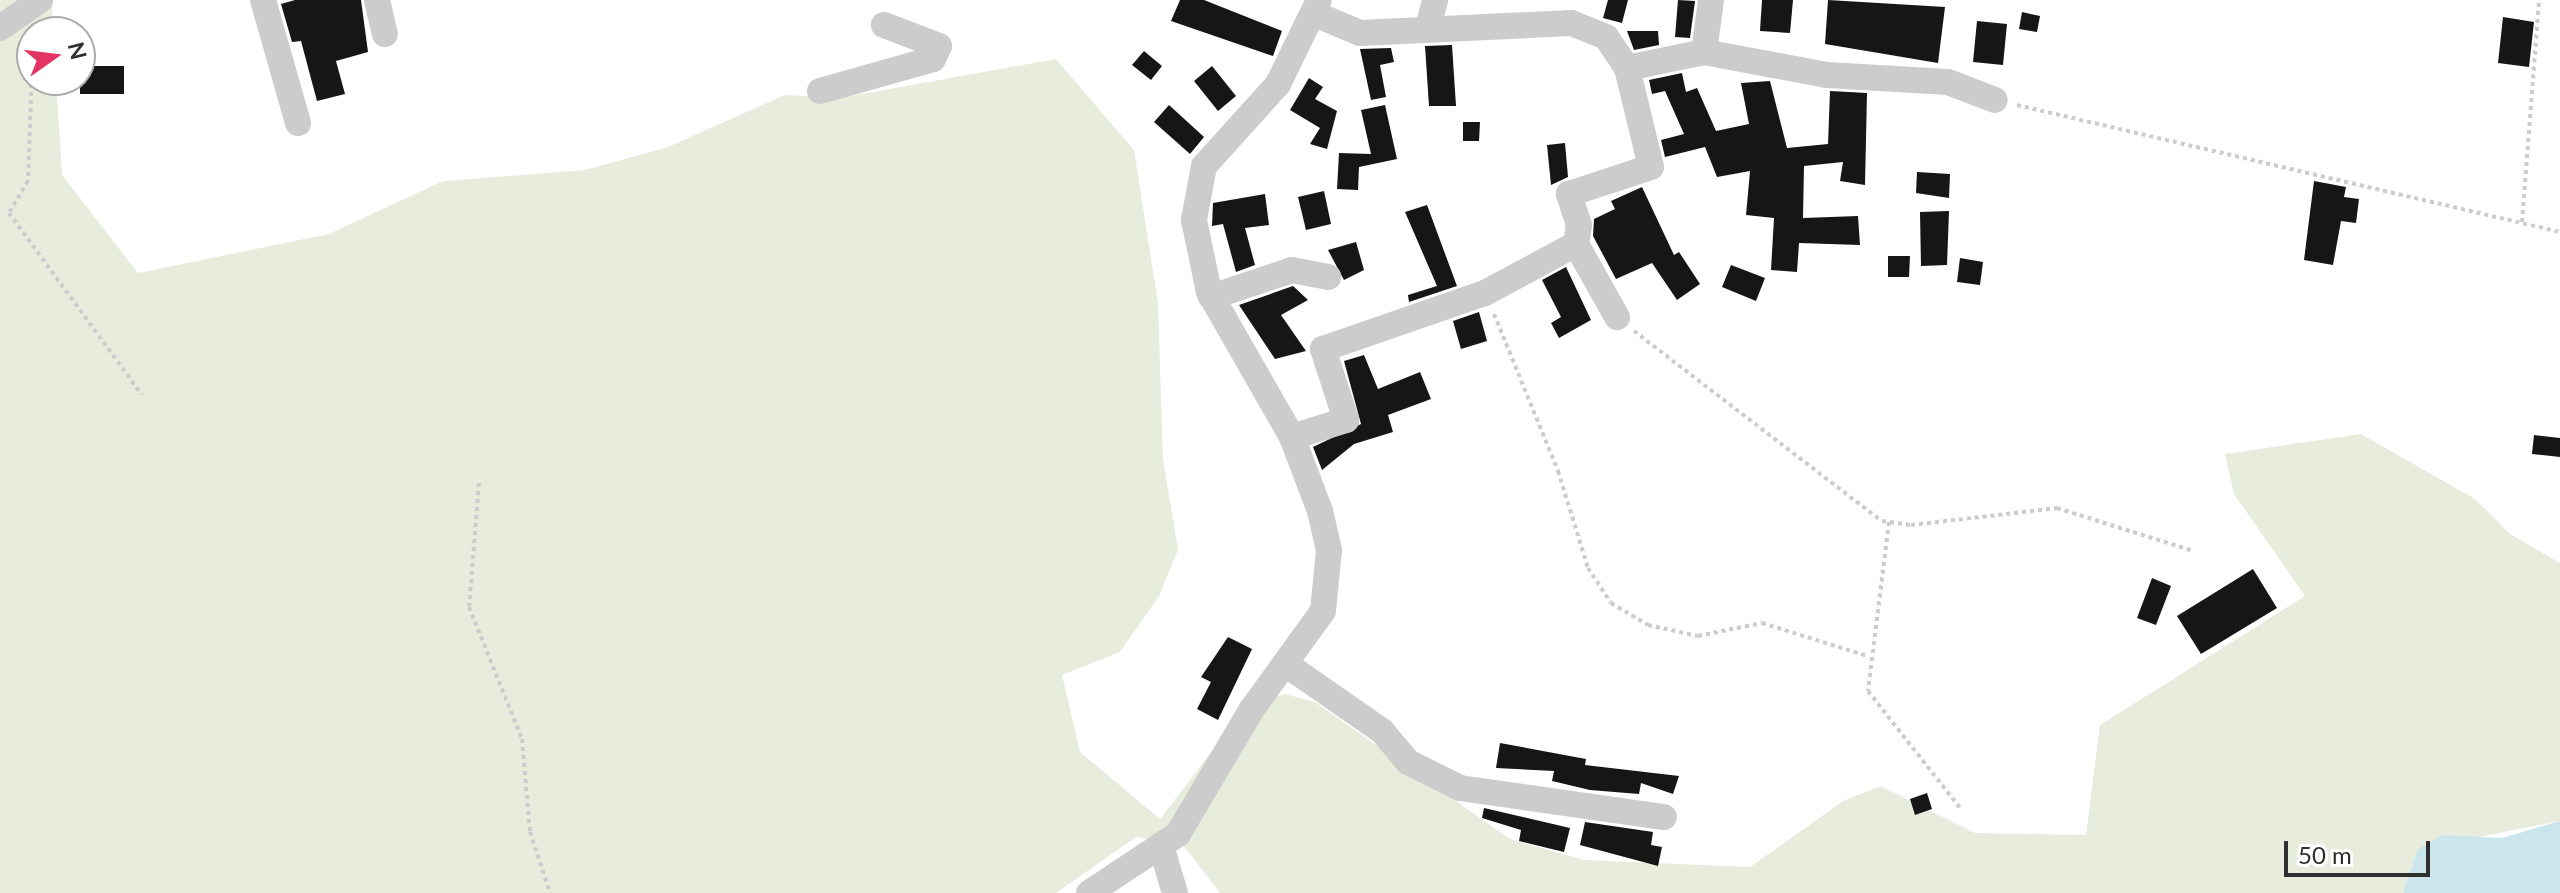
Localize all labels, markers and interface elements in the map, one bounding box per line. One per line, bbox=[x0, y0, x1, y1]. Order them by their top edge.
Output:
north arrow bbox=[16, 16, 96, 96]
text: N bbox=[63, 39, 93, 62]
scale bar bbox=[2288, 825, 2434, 875]
text: 50 m bbox=[2298, 840, 2352, 869]

